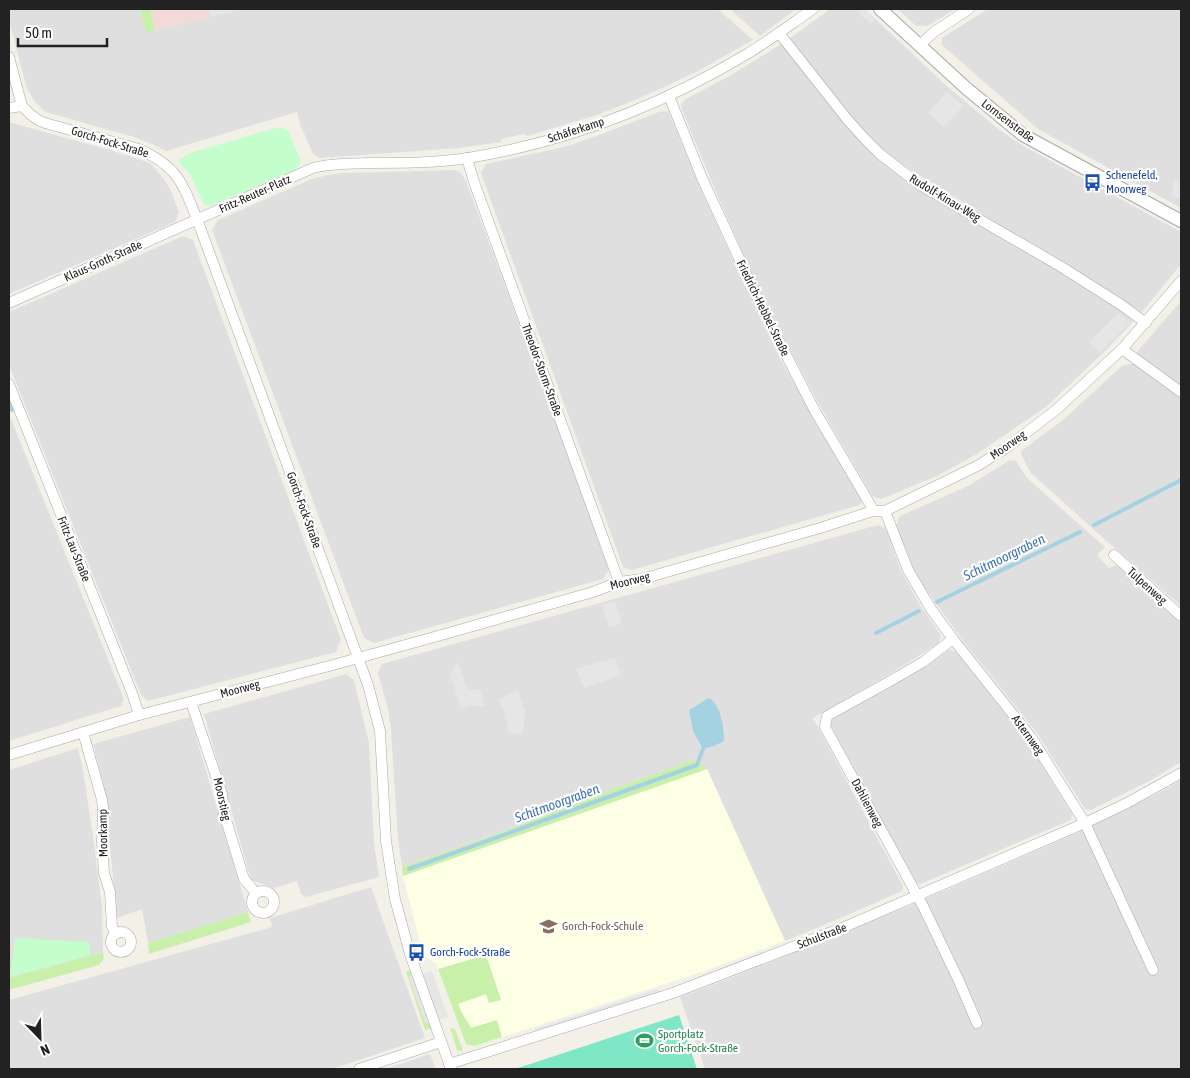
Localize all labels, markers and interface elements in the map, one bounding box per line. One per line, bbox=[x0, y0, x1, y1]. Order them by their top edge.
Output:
scale bar bbox=[18, 15, 106, 47]
text: 50 m bbox=[25, 24, 52, 41]
street label: Lornsenstraße bbox=[979, 97, 1037, 145]
street label: Schäferkamp bbox=[546, 114, 606, 146]
street label: Gorch-Fock-Straße bbox=[70, 124, 150, 160]
place label: Schenefeld, Moorweg bbox=[1106, 168, 1158, 196]
street label: Rudolf-Kinau-Weg bbox=[907, 171, 984, 225]
street label: Fritz-Reuter-Platz bbox=[217, 172, 293, 216]
bus stop icon: Schenefeld, Moorweg bbox=[1082, 172, 1102, 192]
street label: Klaus-Groth-Straße bbox=[62, 238, 144, 284]
street label: Friedrich-Hebbel-Straße bbox=[734, 258, 792, 358]
street label: Theodor-Storm-Straße bbox=[519, 322, 565, 418]
street label: Moorweg bbox=[987, 427, 1029, 462]
street label: Gorch-Fock-Straße bbox=[284, 470, 324, 550]
street label: Fritz-Lau-Straße bbox=[55, 514, 93, 584]
water label: Schitmoorgraben bbox=[960, 530, 1048, 584]
street label: Tulpenweg bbox=[1124, 565, 1170, 608]
street label: Moorweg bbox=[609, 569, 652, 593]
street label: Moorweg bbox=[219, 677, 262, 701]
street label: Asternweg bbox=[1009, 712, 1048, 758]
street label: Moorstieg bbox=[210, 776, 234, 823]
street label: Dahlienweg bbox=[848, 776, 886, 830]
water label: Schitmoorgraben bbox=[512, 780, 602, 826]
street label: Moorkamp bbox=[96, 809, 110, 857]
school or university icon: Gorch-Fock-Schule bbox=[538, 916, 558, 936]
place label: Gorch-Fock-Schule bbox=[562, 919, 643, 933]
street label: Schulstraße bbox=[795, 920, 849, 952]
bus stop icon: Gorch-Fock-Straße bbox=[406, 942, 426, 962]
place label: Gorch-Fock-Straße bbox=[430, 945, 510, 959]
north arrow bbox=[15, 1013, 65, 1063]
place label: Sportplatz Gorch-Fock-Straße bbox=[658, 1027, 738, 1055]
sports icon: Sportplatz Gorch-Fock-Straße bbox=[634, 1031, 654, 1051]
text: N bbox=[38, 1041, 52, 1059]

